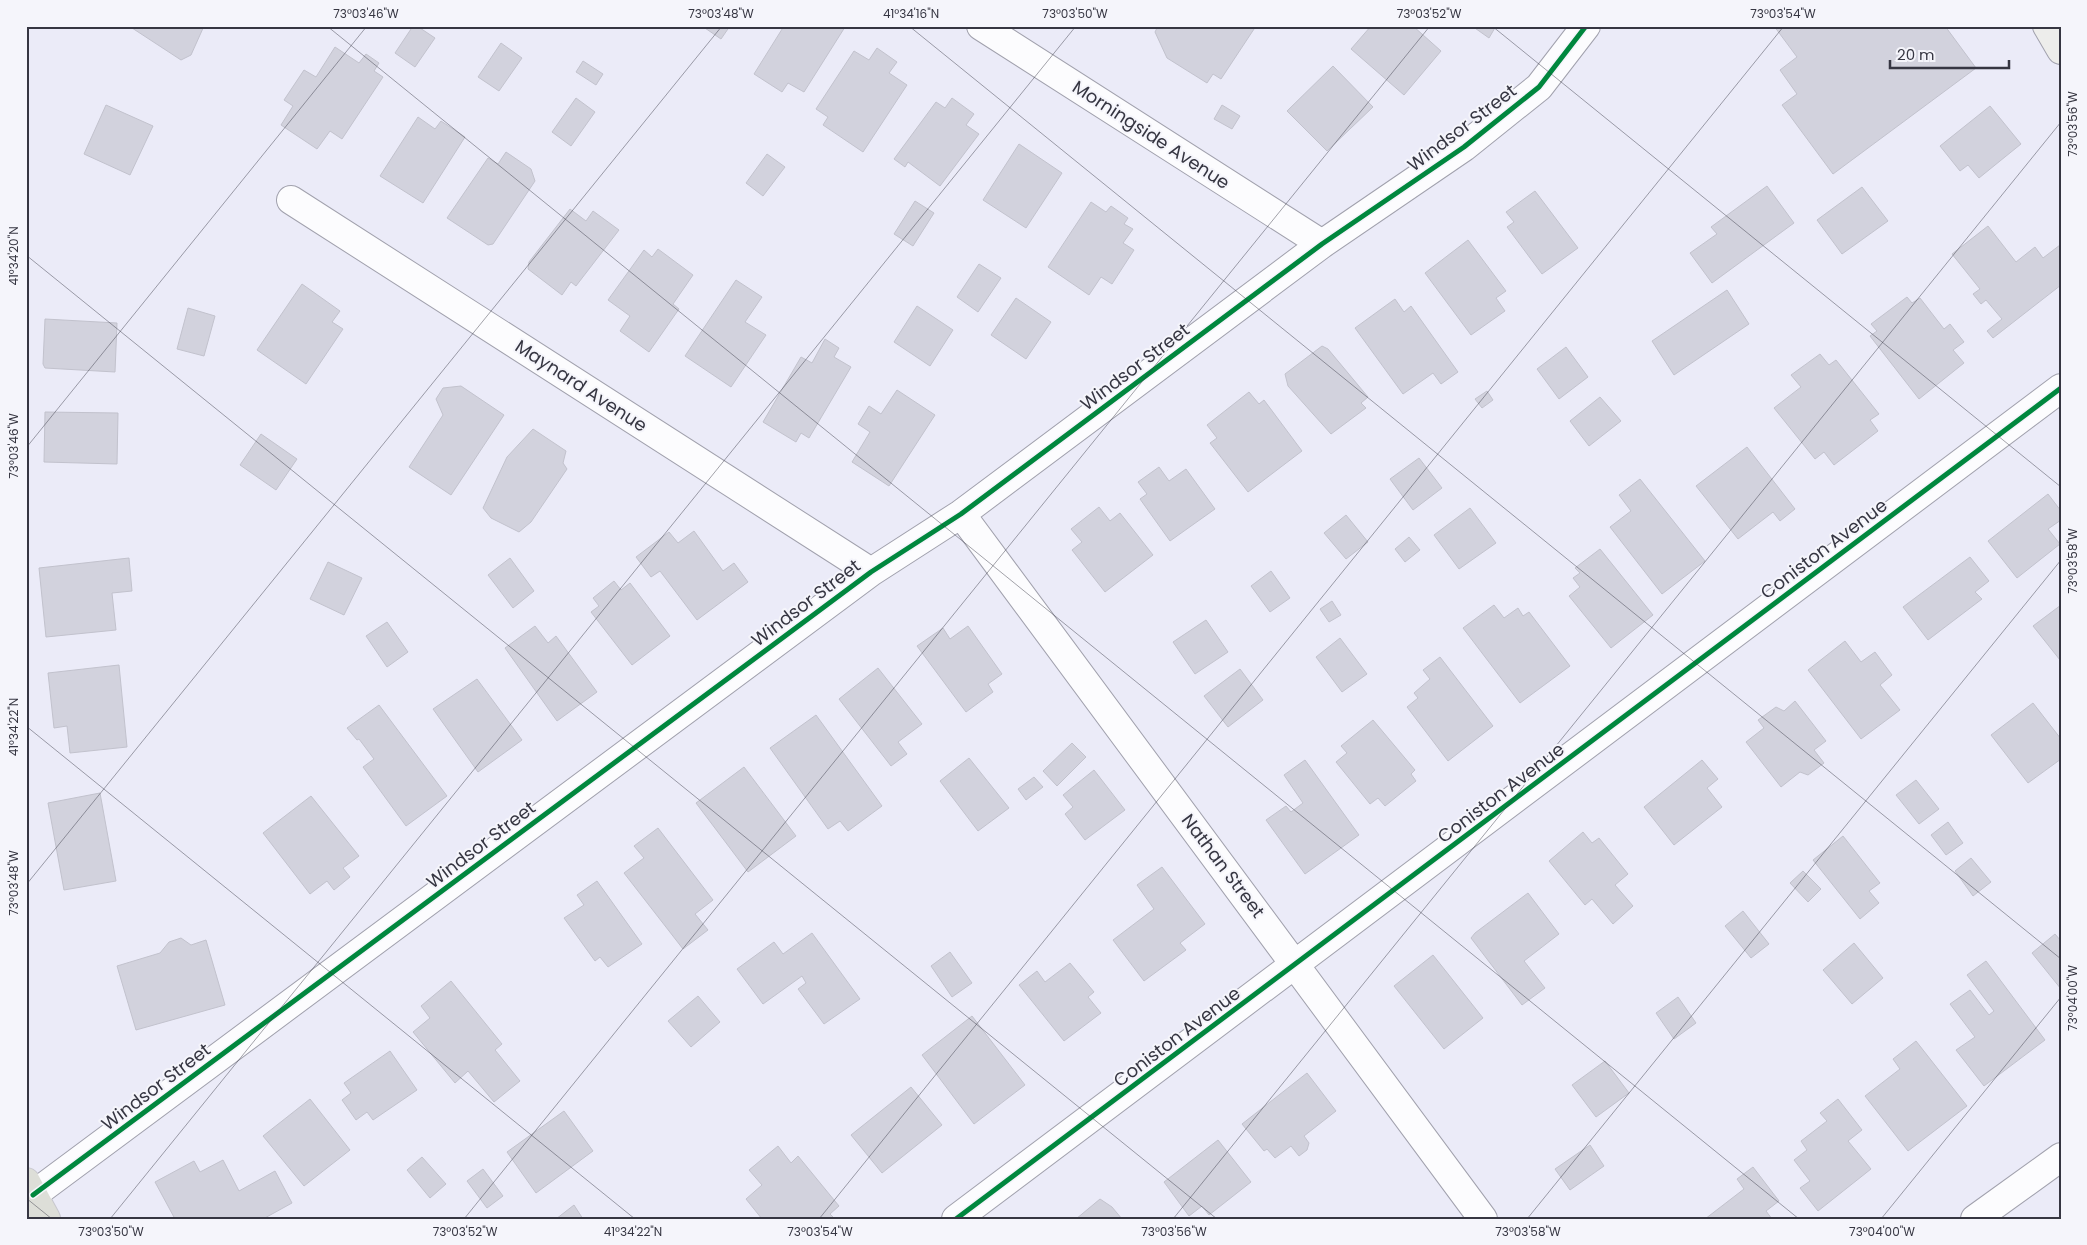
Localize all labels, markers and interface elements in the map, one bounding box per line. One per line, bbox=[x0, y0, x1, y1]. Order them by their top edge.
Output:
text: 73°03'46"W bbox=[333, 5, 399, 22]
text: 73°03'48"W bbox=[688, 5, 754, 22]
text: 41°34'16"N bbox=[883, 5, 939, 22]
text: 73°03'50"W bbox=[1042, 5, 1108, 22]
text: 73°03'52"W bbox=[1397, 5, 1462, 22]
text: 73°03'54"W bbox=[1750, 5, 1816, 22]
scale bar bbox=[1890, 38, 2008, 70]
text: 20 m bbox=[1897, 44, 1935, 65]
street label: Morningside Avenue bbox=[1068, 74, 1235, 195]
street label: Windsor Street bbox=[1402, 78, 1521, 177]
text: 73°03'56"W bbox=[2064, 91, 2081, 157]
text: 41°34'20"N bbox=[5, 226, 22, 286]
street label: Windsor Street bbox=[1075, 317, 1194, 416]
street label: Maynard Avenue bbox=[510, 333, 652, 438]
text: 73°03'46"W bbox=[5, 413, 22, 479]
street label: Coniston Avenue bbox=[1755, 493, 1892, 605]
text: 73°03'58"W bbox=[2064, 528, 2081, 594]
street label: Windsor Street bbox=[746, 553, 865, 652]
text: 41°34'22"N bbox=[5, 698, 22, 756]
street label: Coniston Avenue bbox=[1432, 737, 1569, 849]
street label: Windsor Street bbox=[421, 795, 540, 894]
street label: Nathan Street bbox=[1176, 809, 1271, 923]
text: 73°03'48"W bbox=[5, 850, 22, 916]
text: 73°04'00"W bbox=[2064, 965, 2081, 1031]
street label: Coniston Avenue bbox=[1108, 981, 1245, 1093]
street label: Windsor Street bbox=[96, 1037, 215, 1136]
text: 73°03'50"W bbox=[78, 1223, 144, 1240]
text: 73°03'52"W bbox=[433, 1223, 498, 1240]
text: 41°34'22"N bbox=[604, 1223, 662, 1240]
text: 73°03'54"W bbox=[787, 1223, 853, 1240]
text: 73°03'56"W bbox=[1141, 1223, 1207, 1240]
text: 73°03'58"W bbox=[1495, 1223, 1561, 1240]
text: 73°04'00"W bbox=[1849, 1223, 1915, 1240]

